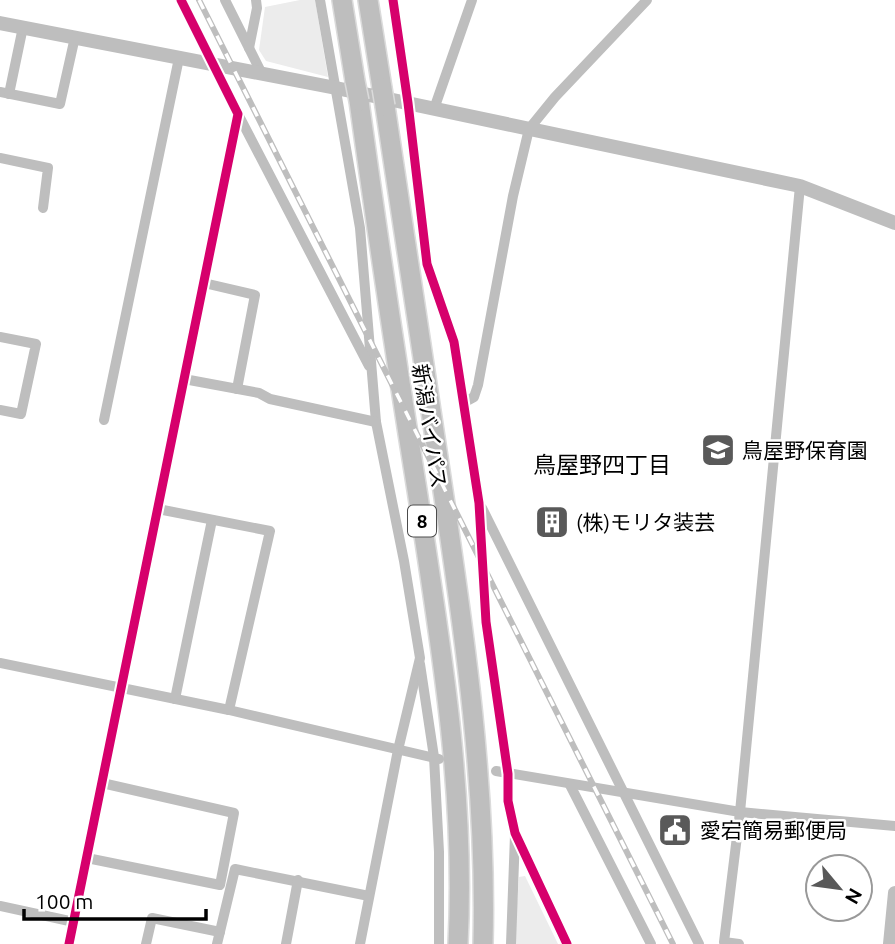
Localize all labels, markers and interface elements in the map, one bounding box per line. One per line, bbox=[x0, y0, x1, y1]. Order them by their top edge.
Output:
street label: 新潟バイパス bbox=[408, 362, 452, 490]
school or university icon: 鳥屋野保育園 bbox=[699, 431, 737, 469]
place label: 鳥屋野保育園 bbox=[742, 438, 868, 462]
district label: 鳥屋野四丁目 bbox=[533, 452, 671, 477]
building icon: (株)モリタ装芸 bbox=[533, 503, 571, 541]
road number: 8 bbox=[408, 506, 436, 536]
place label: (株)モリタ装芸 bbox=[576, 510, 715, 534]
public building icon: 愛宕簡易郵便局 bbox=[656, 811, 694, 849]
place label: 愛宕簡易郵便局 bbox=[700, 818, 847, 842]
north arrow bbox=[804, 853, 874, 923]
scale bar bbox=[24, 878, 206, 922]
text: N bbox=[841, 885, 867, 908]
text: 100 m bbox=[35, 889, 93, 913]

